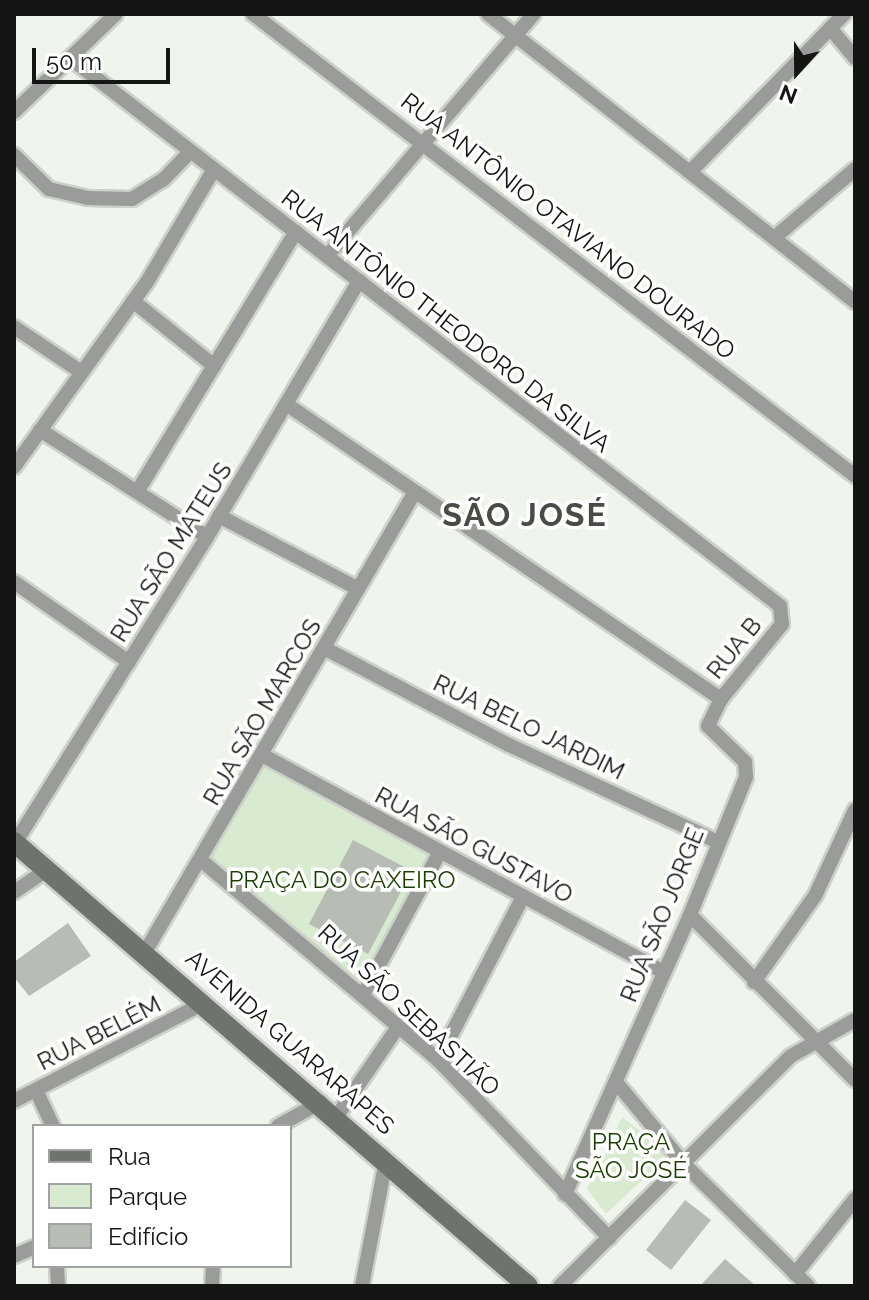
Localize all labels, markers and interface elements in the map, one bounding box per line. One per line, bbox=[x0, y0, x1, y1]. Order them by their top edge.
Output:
scale bar bbox=[36, 32, 174, 82]
north arrow bbox=[757, 32, 837, 112]
text: 50 m bbox=[46, 47, 102, 76]
text: N bbox=[776, 79, 801, 110]
street label: RUA ANTÔNIO OTAVIANO DOURADO bbox=[395, 86, 741, 366]
street label: RUA ANTÔNIO THEODORO DA SILVA bbox=[275, 183, 617, 459]
street label: RUA SÃO MATEUS bbox=[104, 457, 238, 647]
district label: SÃO JOSÉ bbox=[442, 496, 608, 534]
street label: RUA B bbox=[700, 611, 768, 685]
street label: RUA SÃO MARCOS bbox=[197, 613, 327, 811]
street label: RUA BELO JARDIM bbox=[428, 668, 630, 786]
street label: RUA SÃO GUSTAVO bbox=[370, 780, 578, 910]
street label: RUA SÃO JORGE bbox=[614, 823, 710, 1007]
park label: PRAÇA DO CAXEIRO bbox=[228, 866, 456, 894]
street label: RUA SÃO SEBASTIÃO bbox=[312, 918, 506, 1102]
street label: AVENIDA GUARARAPES bbox=[180, 943, 400, 1141]
street label: RUA BELÉM bbox=[32, 989, 166, 1077]
legend bbox=[32, 1124, 292, 1268]
park label: PRAÇA SÃO JOSÉ bbox=[575, 1128, 687, 1184]
text: Rua bbox=[108, 1142, 151, 1171]
text: Parque bbox=[108, 1182, 187, 1211]
text: Edifício bbox=[108, 1222, 188, 1251]

